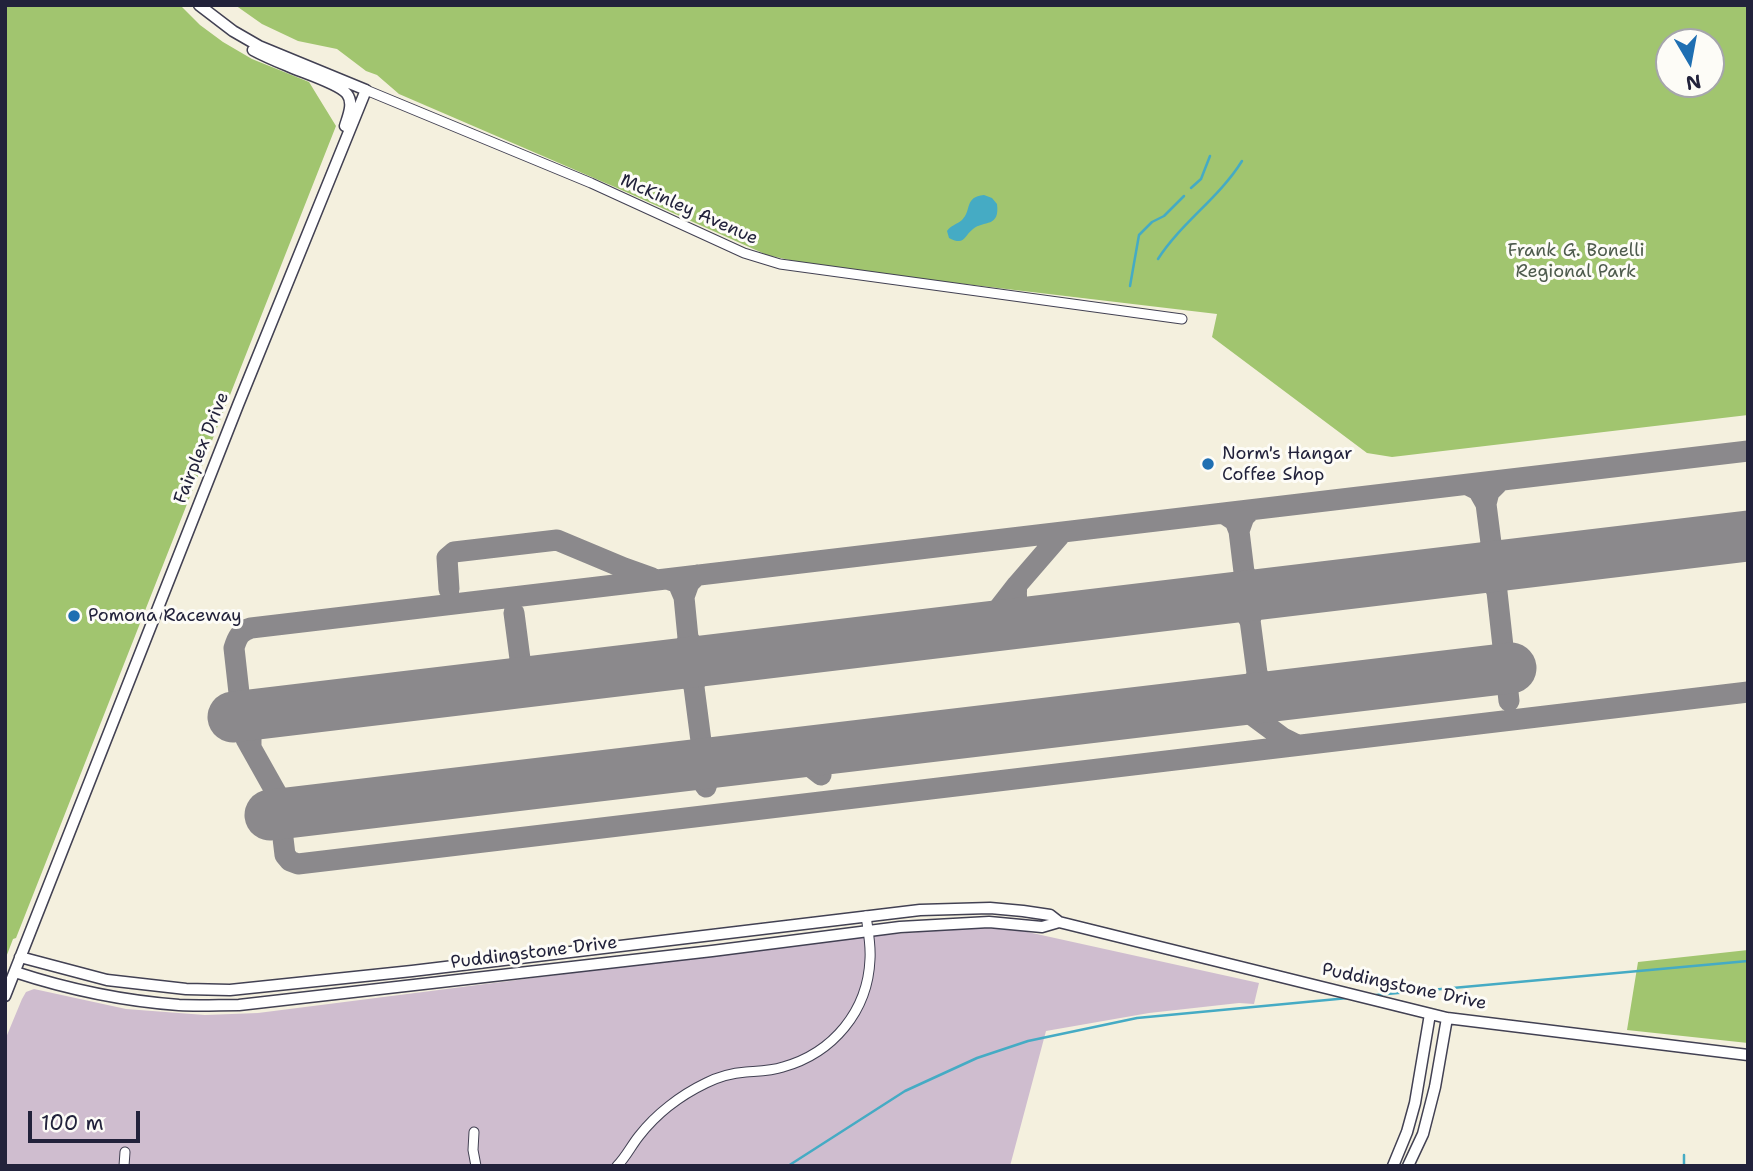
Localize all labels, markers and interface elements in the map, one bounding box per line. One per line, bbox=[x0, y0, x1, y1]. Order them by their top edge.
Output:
north arrow bbox=[1655, 28, 1725, 98]
text: N bbox=[1684, 69, 1703, 96]
street label: McKinley Avenue bbox=[617, 170, 761, 250]
park label: Frank G. Bonelli Regional Park bbox=[1507, 240, 1645, 282]
street label: Fairplex Drive bbox=[170, 389, 234, 507]
place label: Norm's Hangar Coffee Shop bbox=[1222, 443, 1353, 486]
marker: Norm's Hangar Coffee Shop bbox=[1200, 456, 1216, 472]
place label: Pomona Raceway bbox=[88, 605, 242, 627]
marker: Pomona Raceway bbox=[66, 608, 82, 624]
street label: Puddingstone Drive bbox=[449, 932, 619, 974]
street label: Puddingstone Drive bbox=[1320, 959, 1488, 1015]
scale bar bbox=[32, 1098, 144, 1142]
text: 100 m bbox=[41, 1109, 104, 1137]

